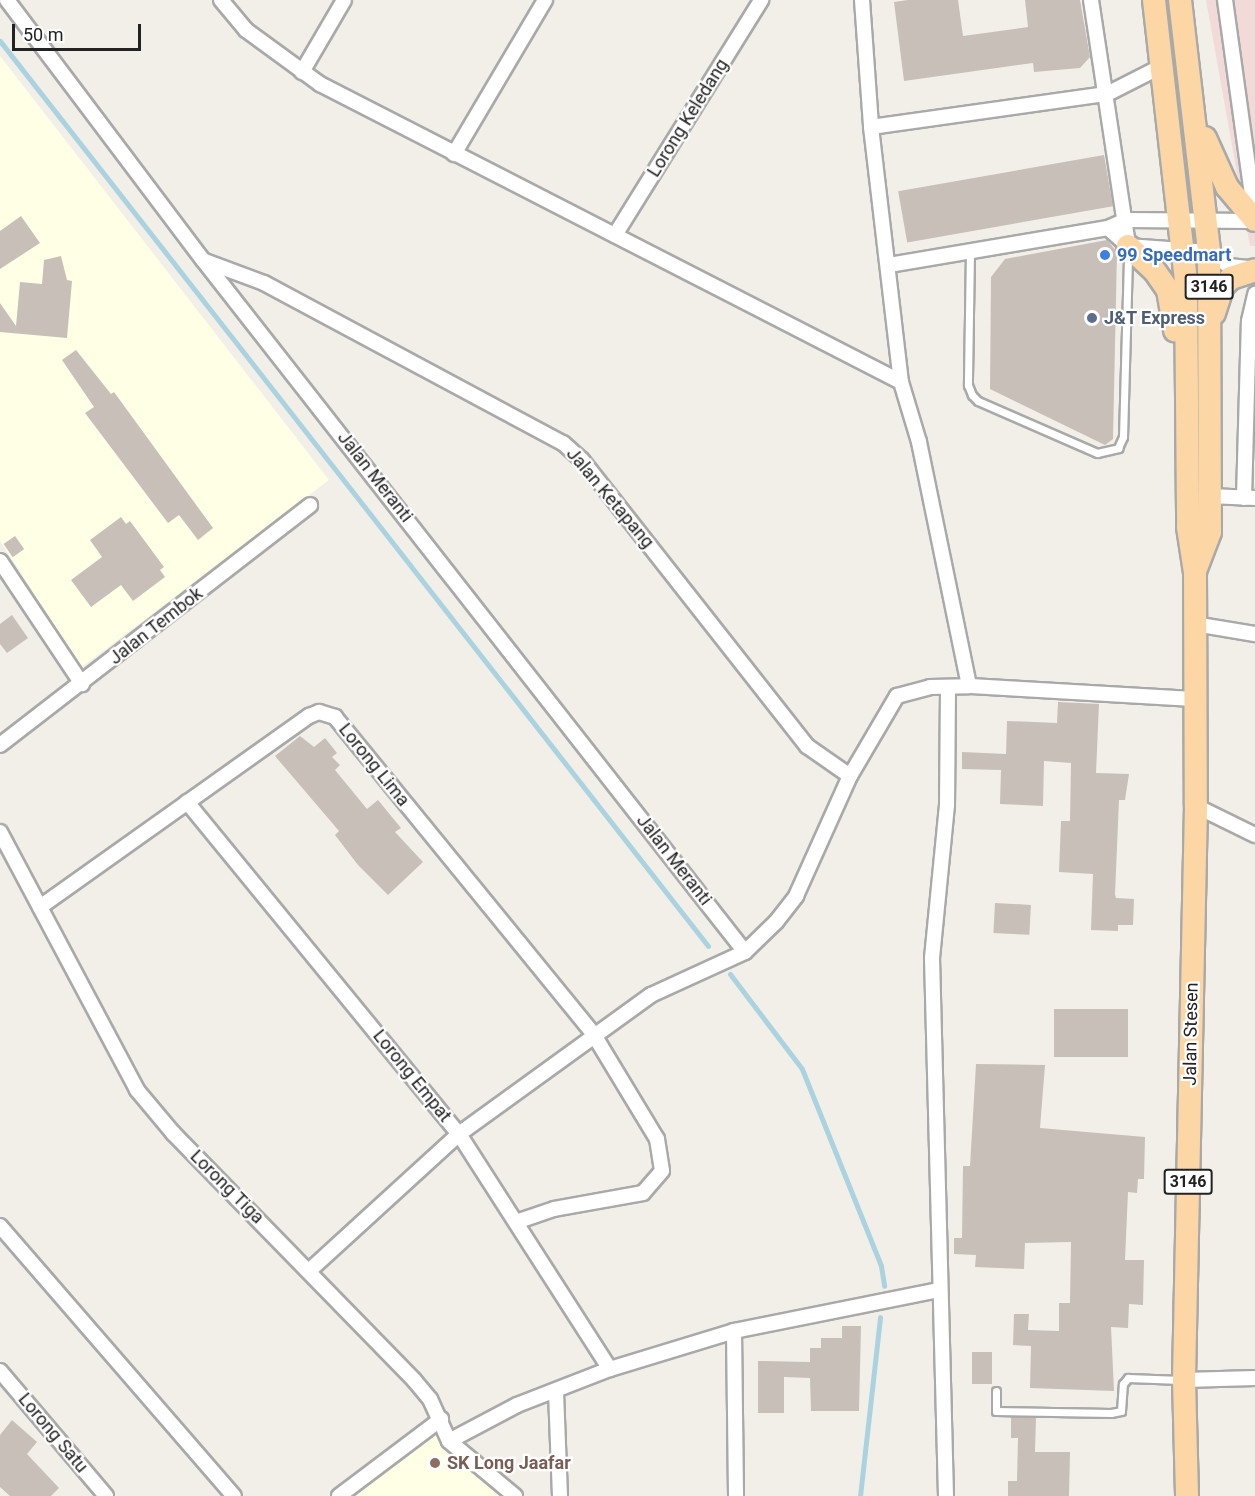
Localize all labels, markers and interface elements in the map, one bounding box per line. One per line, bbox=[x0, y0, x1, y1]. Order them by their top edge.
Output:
scale bar bbox=[15, 12, 144, 50]
text: 50 m bbox=[23, 24, 63, 45]
street label: Lorong Keledang bbox=[643, 55, 733, 181]
place label: 99 Speedmart bbox=[1117, 244, 1231, 266]
marker: 99 Speedmart bbox=[1098, 248, 1112, 262]
road number: 3146 bbox=[1184, 274, 1234, 300]
place label: J&T Express bbox=[1104, 307, 1206, 329]
marker: J&T Express bbox=[1085, 311, 1099, 325]
street label: Jalan Meranti bbox=[333, 427, 417, 527]
street label: Jalan Ketapang bbox=[562, 443, 658, 553]
street label: Jalan Tembok bbox=[105, 583, 207, 669]
street label: Lorong Lima bbox=[334, 719, 414, 811]
street label: Jalan Meranti bbox=[632, 810, 716, 910]
street label: Jalan Stesen bbox=[1179, 982, 1203, 1086]
street label: Lorong Empat bbox=[368, 1026, 456, 1126]
street label: Lorong Tiga bbox=[186, 1146, 268, 1228]
road number: 3146 bbox=[1162, 1169, 1214, 1195]
street label: Lorong Satu bbox=[14, 1389, 92, 1477]
place label: SK Long Jaafar bbox=[447, 1452, 571, 1474]
marker: SK Long Jaafar bbox=[428, 1456, 442, 1470]

